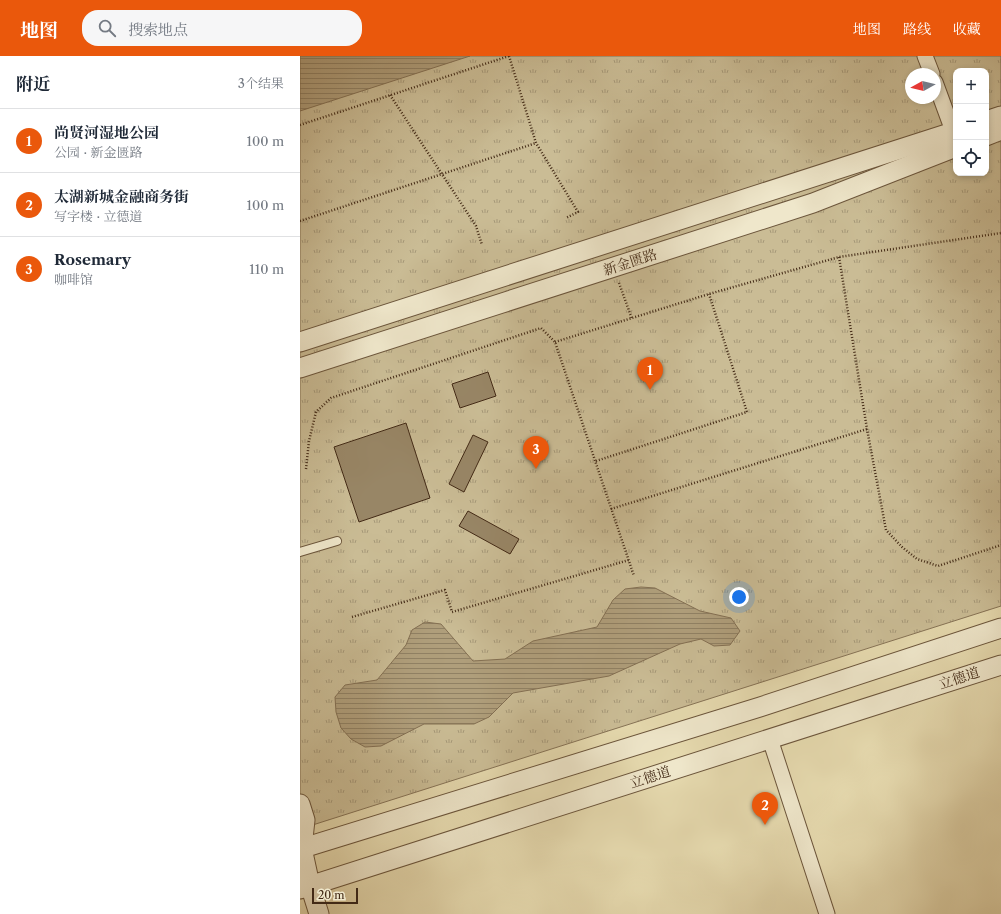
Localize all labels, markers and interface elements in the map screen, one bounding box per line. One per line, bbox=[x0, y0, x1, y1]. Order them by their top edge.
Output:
search box bbox=[82, 10, 362, 46]
icon: search bbox=[96, 17, 118, 39]
text: 地图 bbox=[20, 19, 58, 42]
text: 搜索地点 bbox=[128, 20, 188, 39]
text: 地图 bbox=[853, 20, 881, 38]
text: 路线 bbox=[903, 20, 931, 38]
text: 收藏 bbox=[953, 20, 981, 38]
north arrow bbox=[905, 68, 941, 104]
map controls bbox=[953, 68, 989, 176]
button: + bbox=[953, 68, 989, 104]
text: 附近 bbox=[16, 74, 50, 94]
text: 3个结果 bbox=[238, 75, 284, 91]
button: − bbox=[953, 104, 989, 140]
text: 尚贤河湿地公园 bbox=[54, 123, 159, 142]
text: 1 bbox=[26, 133, 32, 149]
text: 100 m bbox=[246, 133, 284, 149]
button: locate bbox=[953, 140, 989, 176]
text: 公园 · 新金匮路 bbox=[54, 144, 143, 160]
text: 太湖新城金融商务街 bbox=[54, 187, 189, 206]
text: 2 bbox=[25, 197, 33, 213]
text: 100 m bbox=[246, 197, 284, 213]
text: 写字楼 · 立德道 bbox=[54, 208, 143, 224]
street label: 新金匮路 bbox=[601, 245, 659, 279]
text: Rosemary bbox=[54, 250, 131, 269]
text: 3 bbox=[25, 261, 33, 277]
text: 110 m bbox=[249, 261, 284, 277]
text: 咖啡馆 bbox=[54, 271, 93, 287]
pin: 1 bbox=[637, 357, 663, 390]
pin: 3 bbox=[523, 436, 549, 469]
your location bbox=[729, 587, 749, 607]
street label: 立德道 bbox=[936, 663, 982, 693]
street label: 立德道 bbox=[627, 762, 673, 792]
pin: 2 bbox=[752, 792, 778, 825]
scale bar bbox=[312, 886, 358, 905]
text: 20 m bbox=[318, 888, 344, 902]

